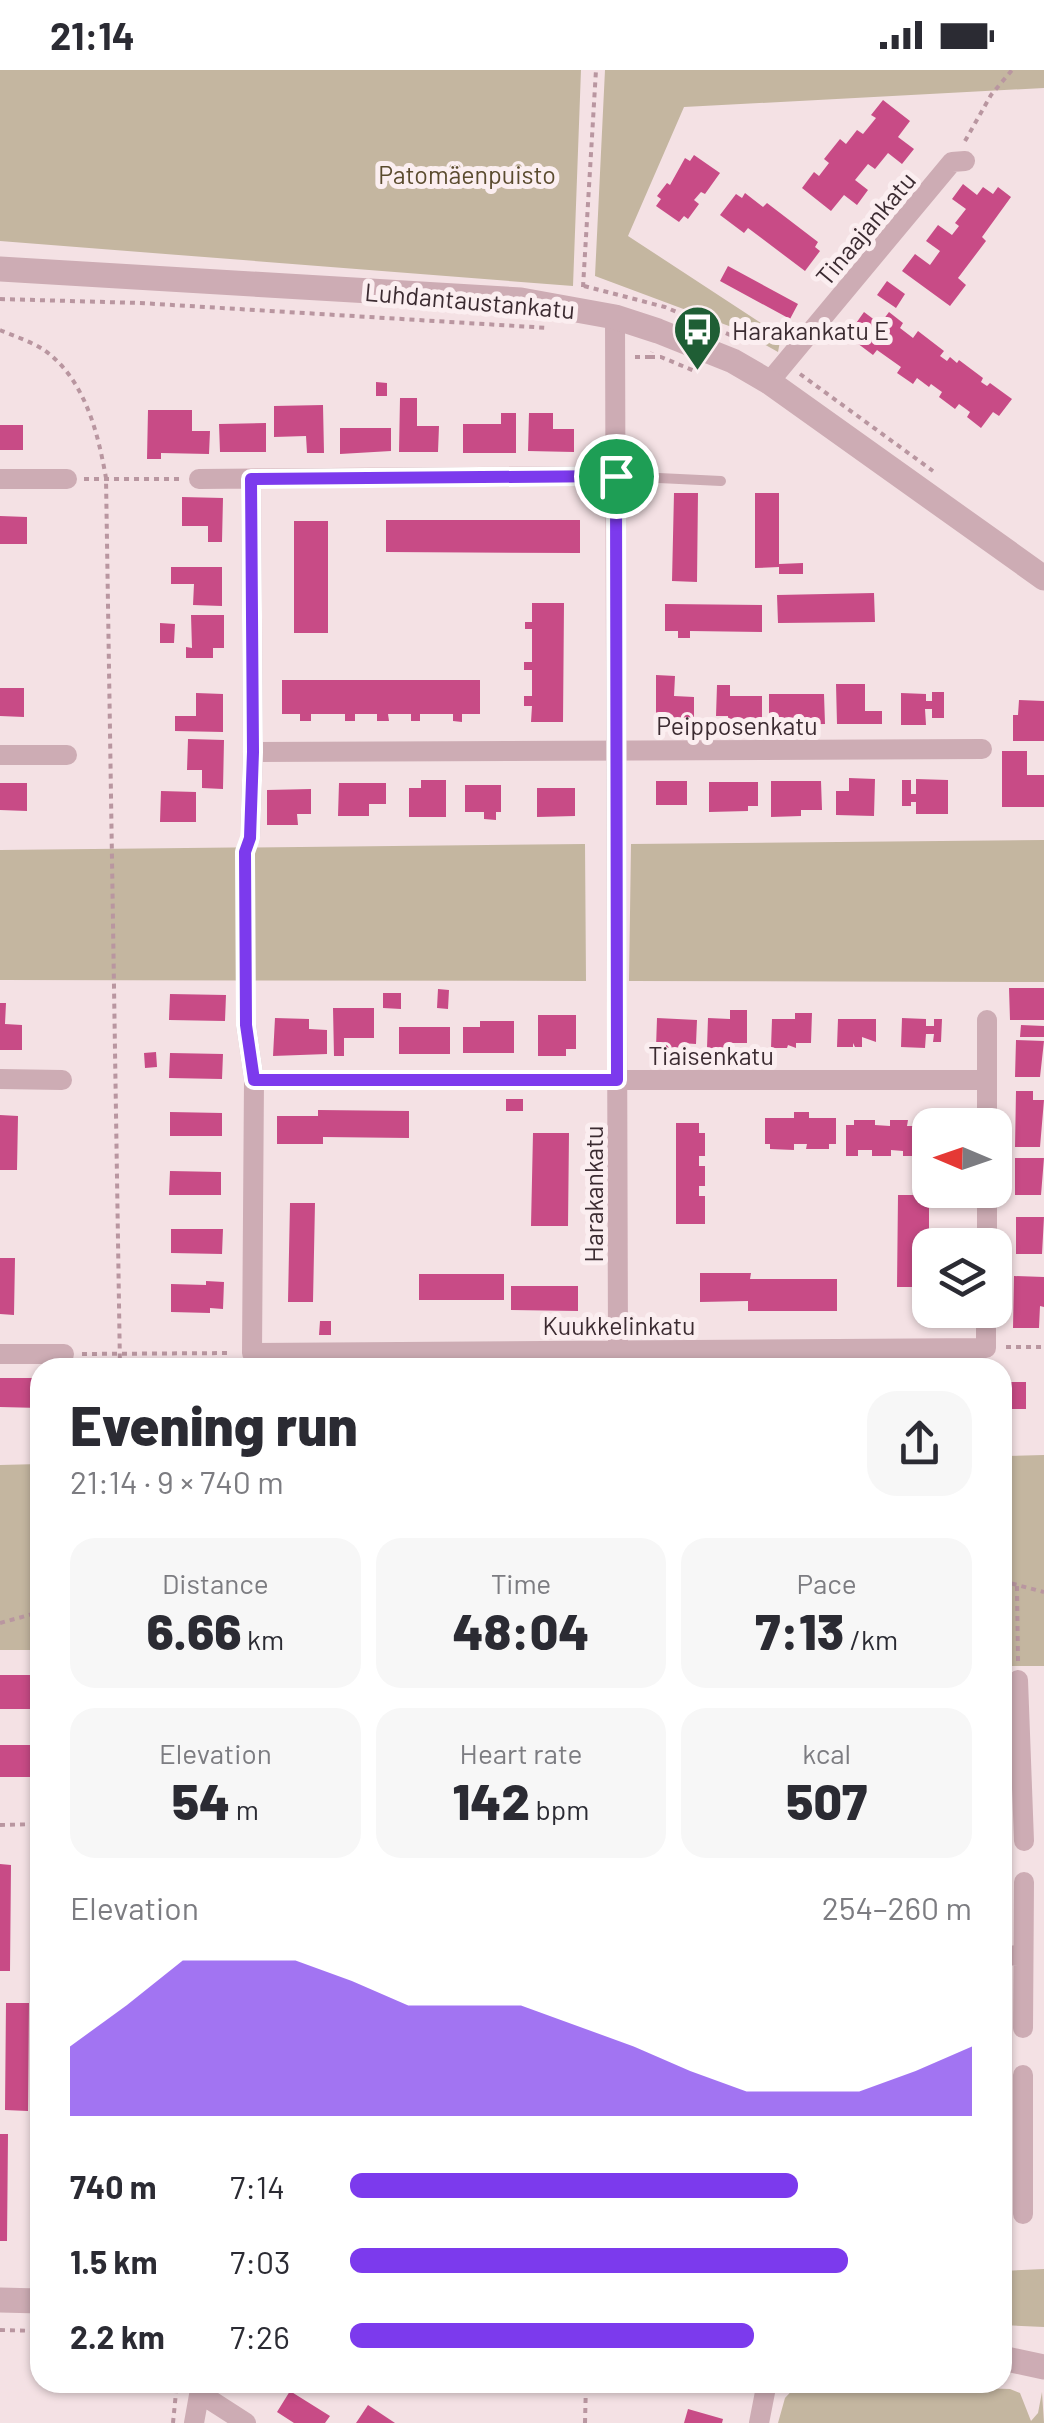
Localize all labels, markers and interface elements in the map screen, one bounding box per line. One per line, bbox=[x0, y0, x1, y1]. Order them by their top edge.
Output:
text: 21:14 bbox=[50, 12, 135, 58]
park label: Patomäenpuisto bbox=[378, 159, 556, 189]
street label: Tinaajankatu bbox=[809, 165, 921, 291]
street label: Luhdantaustankatu bbox=[364, 276, 576, 324]
bus stop icon: Harakankatu E bbox=[671, 304, 723, 372]
place label: Harakankatu E bbox=[732, 315, 889, 345]
pin bbox=[574, 434, 659, 519]
icon: arrive bbox=[589, 449, 644, 504]
street label: Peipposenkatu bbox=[656, 710, 818, 740]
street label: Tiaisenkatu bbox=[648, 1040, 774, 1070]
north arrow bbox=[912, 1108, 1012, 1208]
map controls bbox=[912, 1108, 1012, 1328]
street label: Harakankatu bbox=[578, 1126, 608, 1262]
button: layers bbox=[912, 1228, 1012, 1328]
street label: Kuukkelinkatu bbox=[542, 1310, 696, 1340]
text: Evening run bbox=[70, 1391, 358, 1457]
button: share bbox=[867, 1391, 972, 1496]
text: 21:14 · 9 × 740 m bbox=[70, 1462, 284, 1500]
text: Distance bbox=[162, 1566, 269, 1600]
text: Time bbox=[491, 1566, 551, 1600]
text: Pace bbox=[797, 1566, 857, 1600]
text: 6.66 bbox=[146, 1600, 241, 1660]
text: 48:04 bbox=[452, 1600, 590, 1660]
text: 7:13 bbox=[755, 1600, 844, 1660]
text: km bbox=[241, 1622, 284, 1656]
text: /km bbox=[844, 1622, 898, 1656]
text: Elevation bbox=[159, 1736, 272, 1770]
text: Heart rate bbox=[460, 1736, 582, 1770]
text: kcal bbox=[802, 1736, 851, 1770]
text: 54 bbox=[172, 1770, 230, 1830]
text: 142 bbox=[453, 1770, 530, 1830]
text: 507 bbox=[786, 1770, 867, 1830]
text: m bbox=[230, 1792, 259, 1826]
text: bpm bbox=[530, 1792, 589, 1826]
text: Elevation bbox=[70, 1888, 199, 1926]
text: 254–260 m bbox=[822, 1888, 972, 1926]
text: 740 m bbox=[70, 2167, 157, 2205]
text: 7:14 bbox=[230, 2167, 285, 2205]
text: 1.5 km bbox=[70, 2242, 157, 2280]
text: 7:03 bbox=[230, 2242, 291, 2280]
text: 2.2 km bbox=[70, 2317, 165, 2355]
text: 7:26 bbox=[230, 2317, 290, 2355]

